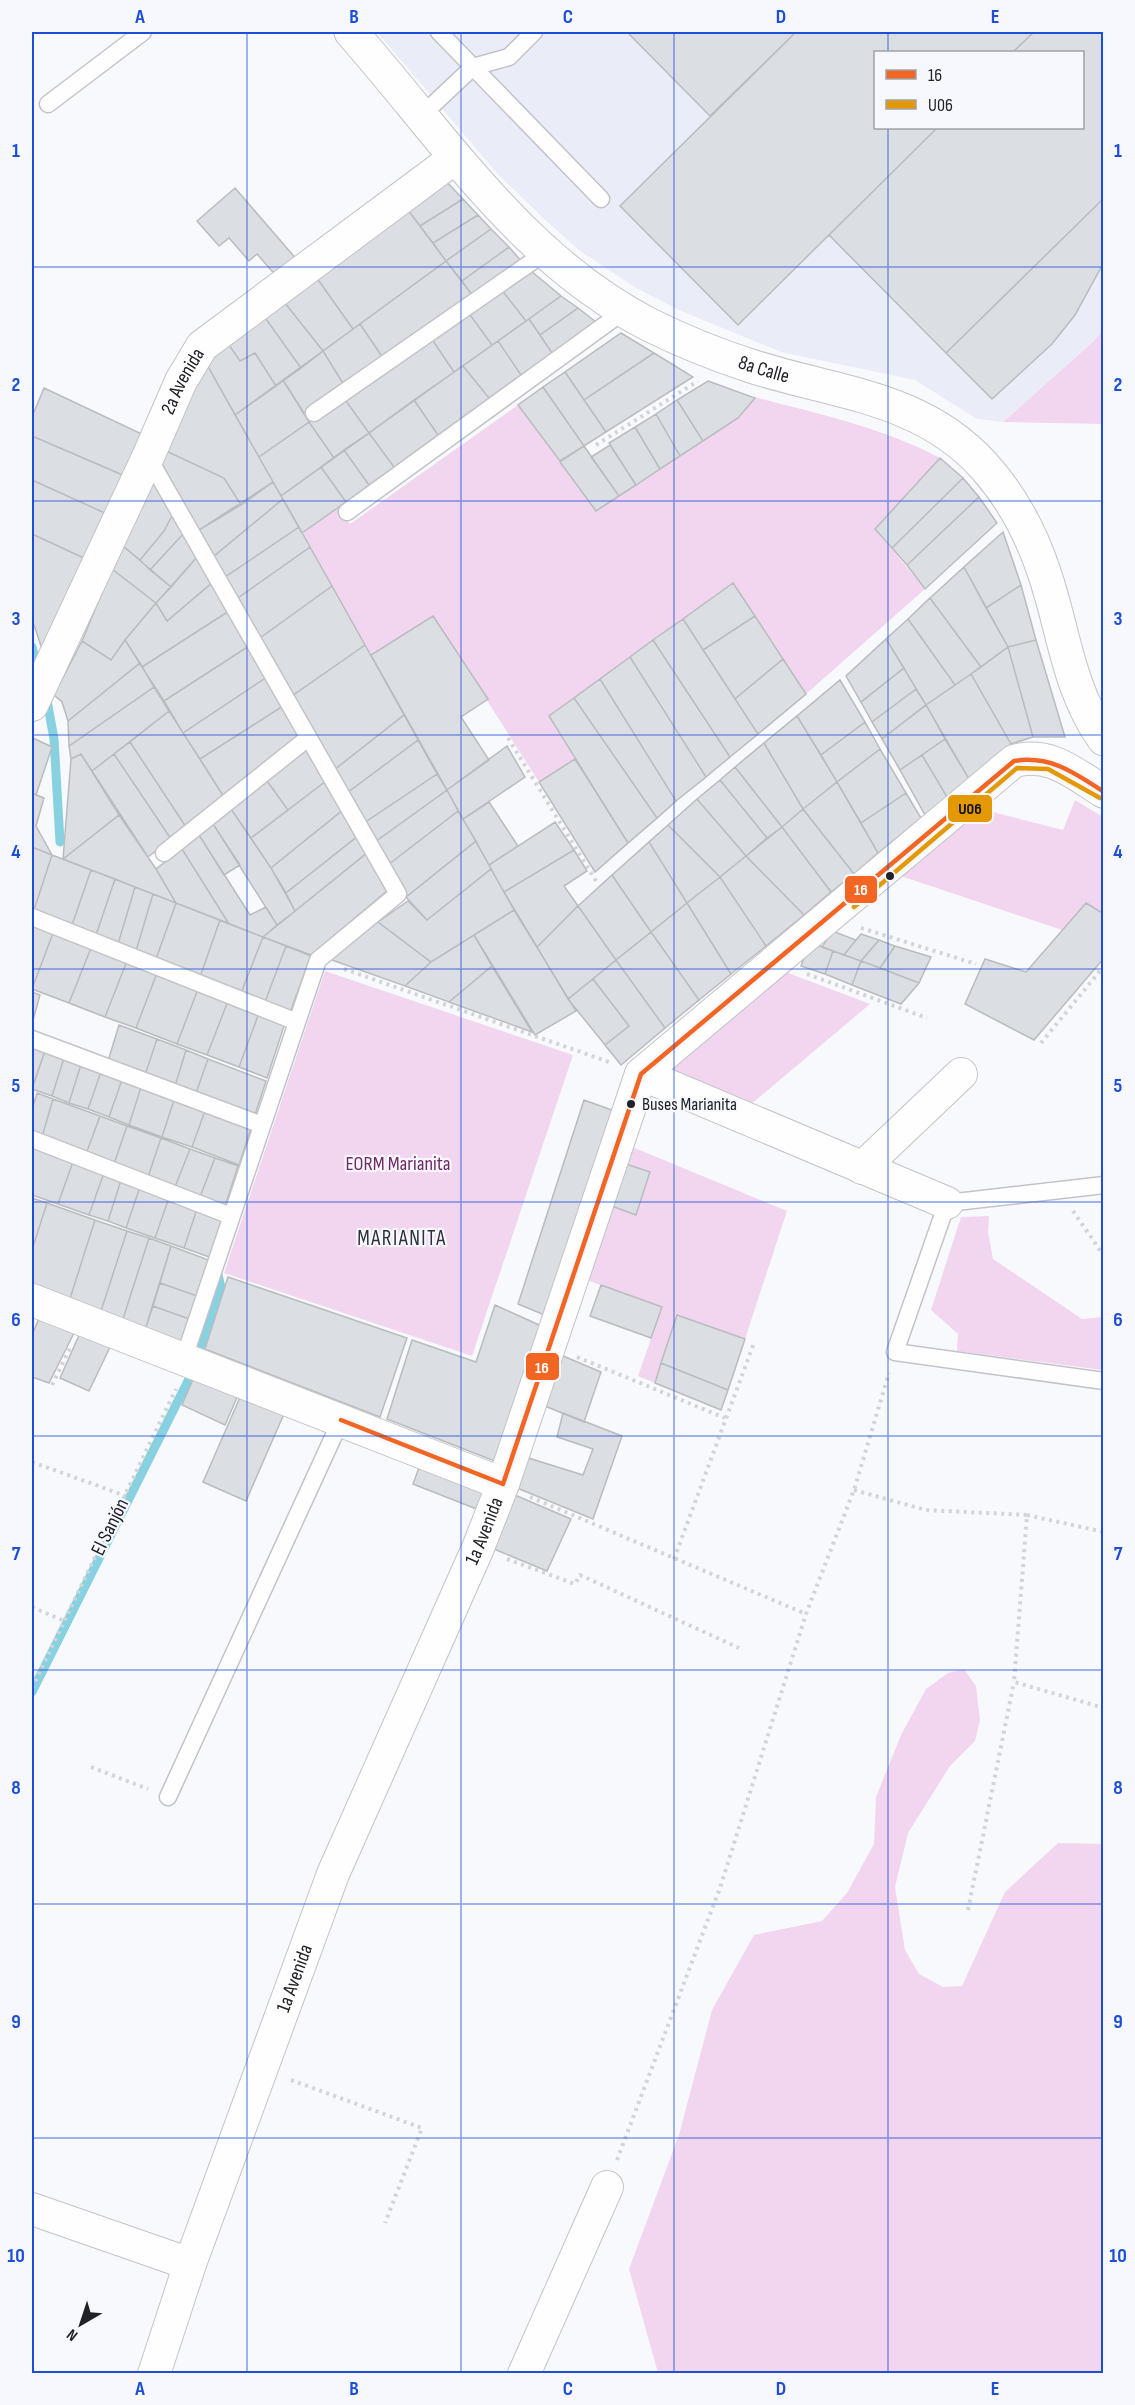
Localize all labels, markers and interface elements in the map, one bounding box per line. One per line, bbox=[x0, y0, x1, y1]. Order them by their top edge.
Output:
text: A bbox=[134, 5, 145, 29]
text: B bbox=[349, 5, 359, 29]
text: C bbox=[563, 5, 573, 29]
text: D bbox=[776, 5, 786, 29]
text: E bbox=[991, 5, 999, 29]
legend bbox=[874, 51, 1084, 129]
text: 16 bbox=[928, 65, 942, 86]
text: U06 bbox=[928, 95, 953, 116]
text: 1 bbox=[12, 139, 20, 163]
text: 1 bbox=[1114, 139, 1122, 163]
street label: 2a Avenida bbox=[156, 344, 210, 418]
street label: 8a Calle bbox=[735, 351, 792, 389]
text: 2 bbox=[12, 373, 20, 397]
text: 2 bbox=[1114, 373, 1122, 397]
text: 3 bbox=[12, 607, 21, 631]
text: 3 bbox=[1114, 607, 1123, 631]
line badge: U06 bbox=[947, 794, 993, 823]
text: U06 bbox=[958, 800, 982, 819]
text: 4 bbox=[11, 840, 21, 864]
text: 4 bbox=[1113, 840, 1123, 864]
unlabelled marker bbox=[884, 870, 896, 882]
line badge: 16 bbox=[844, 875, 878, 904]
text: 16 bbox=[854, 881, 868, 900]
text: 5 bbox=[12, 1074, 21, 1098]
text: 5 bbox=[1114, 1074, 1123, 1098]
place label: Buses Marianita bbox=[642, 1094, 737, 1115]
marker: Buses Marianita bbox=[625, 1098, 637, 1110]
park label: EORM Marianita bbox=[346, 1152, 450, 1176]
district label: MARIANITA bbox=[357, 1226, 447, 1251]
text: 6 bbox=[11, 1308, 21, 1332]
text: 6 bbox=[1113, 1308, 1123, 1332]
line badge: 16 bbox=[525, 1352, 560, 1381]
text: 16 bbox=[535, 1359, 549, 1378]
street label: 1a Avenida bbox=[460, 1494, 509, 1568]
street label: El Sanjón bbox=[86, 1495, 134, 1559]
text: 7 bbox=[12, 1542, 21, 1566]
text: 7 bbox=[1114, 1542, 1123, 1566]
text: 8 bbox=[11, 1776, 21, 1800]
text: 8 bbox=[1113, 1776, 1123, 1800]
street label: 1a Avenida bbox=[271, 1941, 318, 2015]
text: 9 bbox=[11, 2010, 21, 2034]
text: 9 bbox=[1113, 2010, 1123, 2034]
text: 10 bbox=[7, 2244, 25, 2268]
text: 10 bbox=[1109, 2244, 1127, 2268]
north arrow bbox=[51, 2294, 111, 2354]
text: N bbox=[63, 2324, 82, 2345]
text: A bbox=[134, 2377, 145, 2401]
text: B bbox=[349, 2377, 359, 2401]
text: C bbox=[563, 2377, 573, 2401]
text: D bbox=[776, 2377, 786, 2401]
text: E bbox=[991, 2377, 999, 2401]

